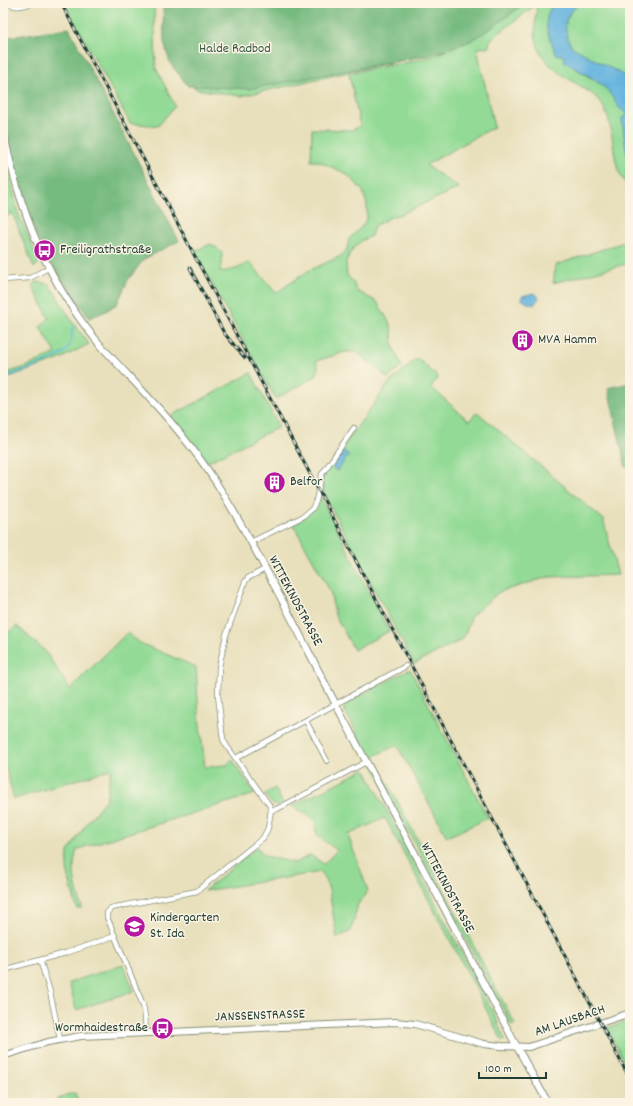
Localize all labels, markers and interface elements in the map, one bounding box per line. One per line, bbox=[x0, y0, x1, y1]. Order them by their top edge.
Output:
park label: Halde Radbod bbox=[199, 39, 271, 59]
bus stop icon: Freiligrathstraße bbox=[32, 237, 58, 263]
place label: Freiligrathstraße bbox=[60, 240, 151, 260]
building icon: MVA Hamm bbox=[510, 327, 536, 353]
place label: MVA Hamm bbox=[538, 330, 597, 350]
building icon: Belfor bbox=[262, 469, 288, 495]
place label: Belfor bbox=[290, 472, 323, 492]
street label: WITTEKINDSTRASSE bbox=[263, 552, 328, 650]
street label: WITTEKINDSTRASSE bbox=[415, 839, 480, 937]
place label: Kindergarten St. Ida bbox=[150, 908, 219, 944]
school or university icon: Kindergarten St. Ida bbox=[122, 913, 148, 939]
street label: AM LAUSBACH bbox=[532, 1000, 608, 1042]
street label: JANSSENSTRASSE bbox=[215, 1004, 306, 1028]
bus stop icon: Wormhaidestraße bbox=[150, 1015, 176, 1041]
place label: Wormhaidestraße bbox=[55, 1018, 148, 1038]
scale bar bbox=[479, 1054, 546, 1080]
text: 100 m bbox=[485, 1061, 512, 1078]

